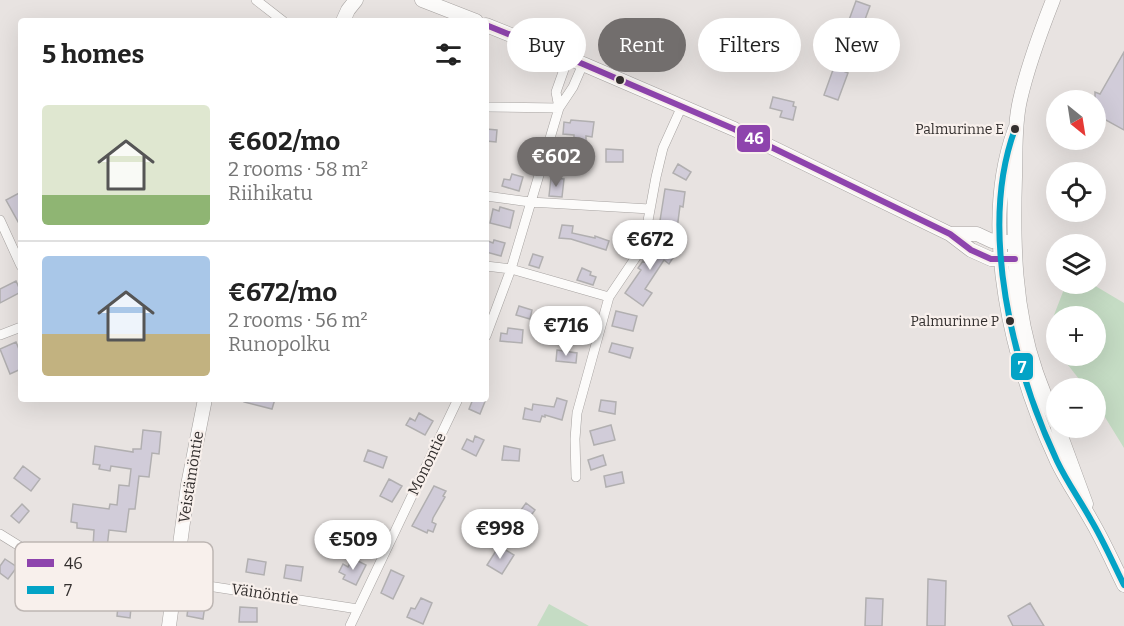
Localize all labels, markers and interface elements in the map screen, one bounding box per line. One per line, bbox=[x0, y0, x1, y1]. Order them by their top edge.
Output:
chip: Buy bbox=[507, 18, 586, 72]
chip: Rent bbox=[598, 18, 686, 72]
chip: Filters bbox=[698, 18, 801, 72]
chip: New bbox=[813, 18, 900, 72]
icon: filters bbox=[432, 38, 465, 71]
text: 5 homes bbox=[42, 39, 144, 70]
unlabelled marker bbox=[614, 74, 626, 86]
north arrow bbox=[1046, 90, 1106, 150]
map controls bbox=[1046, 90, 1106, 438]
place label: Palmurinne E bbox=[915, 121, 1004, 138]
marker: Palmurinne E bbox=[1009, 123, 1021, 135]
line badge: 46 bbox=[736, 124, 771, 153]
text: €602/mo bbox=[228, 126, 340, 157]
icon: home bbox=[90, 129, 162, 201]
text: 46 bbox=[744, 129, 764, 148]
pin: €602 bbox=[520, 137, 592, 188]
text: €602 bbox=[531, 144, 581, 168]
text: 2 rooms · 58 m² bbox=[228, 157, 368, 181]
button: locate bbox=[1046, 162, 1106, 222]
text: Riihikatu bbox=[228, 181, 313, 205]
pin: €672 bbox=[614, 220, 686, 271]
text: €672 bbox=[626, 227, 674, 251]
button: layers bbox=[1046, 234, 1106, 294]
text: €672/mo bbox=[228, 277, 337, 308]
icon: home bbox=[90, 280, 162, 352]
pin: €716 bbox=[530, 306, 602, 357]
button: + bbox=[1046, 306, 1106, 366]
text: 2 rooms · 56 m² bbox=[228, 308, 368, 332]
text: €716 bbox=[543, 313, 589, 337]
place label: Palmurinne P bbox=[911, 313, 999, 330]
marker: Palmurinne P bbox=[1004, 315, 1016, 327]
text: Runopolku bbox=[228, 332, 330, 356]
line badge: 7 bbox=[1010, 352, 1034, 381]
text: 7 bbox=[1018, 358, 1027, 377]
button: − bbox=[1046, 378, 1106, 438]
street label: Veistämöntie bbox=[175, 430, 207, 524]
street label: Monontie bbox=[404, 430, 450, 498]
pin: €998 bbox=[464, 509, 536, 560]
text: €998 bbox=[475, 516, 525, 540]
pin: €509 bbox=[317, 520, 389, 571]
text: €509 bbox=[328, 527, 378, 551]
legend bbox=[15, 542, 213, 611]
text: 46 bbox=[64, 554, 83, 573]
street label: Väinöntie bbox=[230, 580, 300, 608]
text: 7 bbox=[64, 581, 72, 600]

